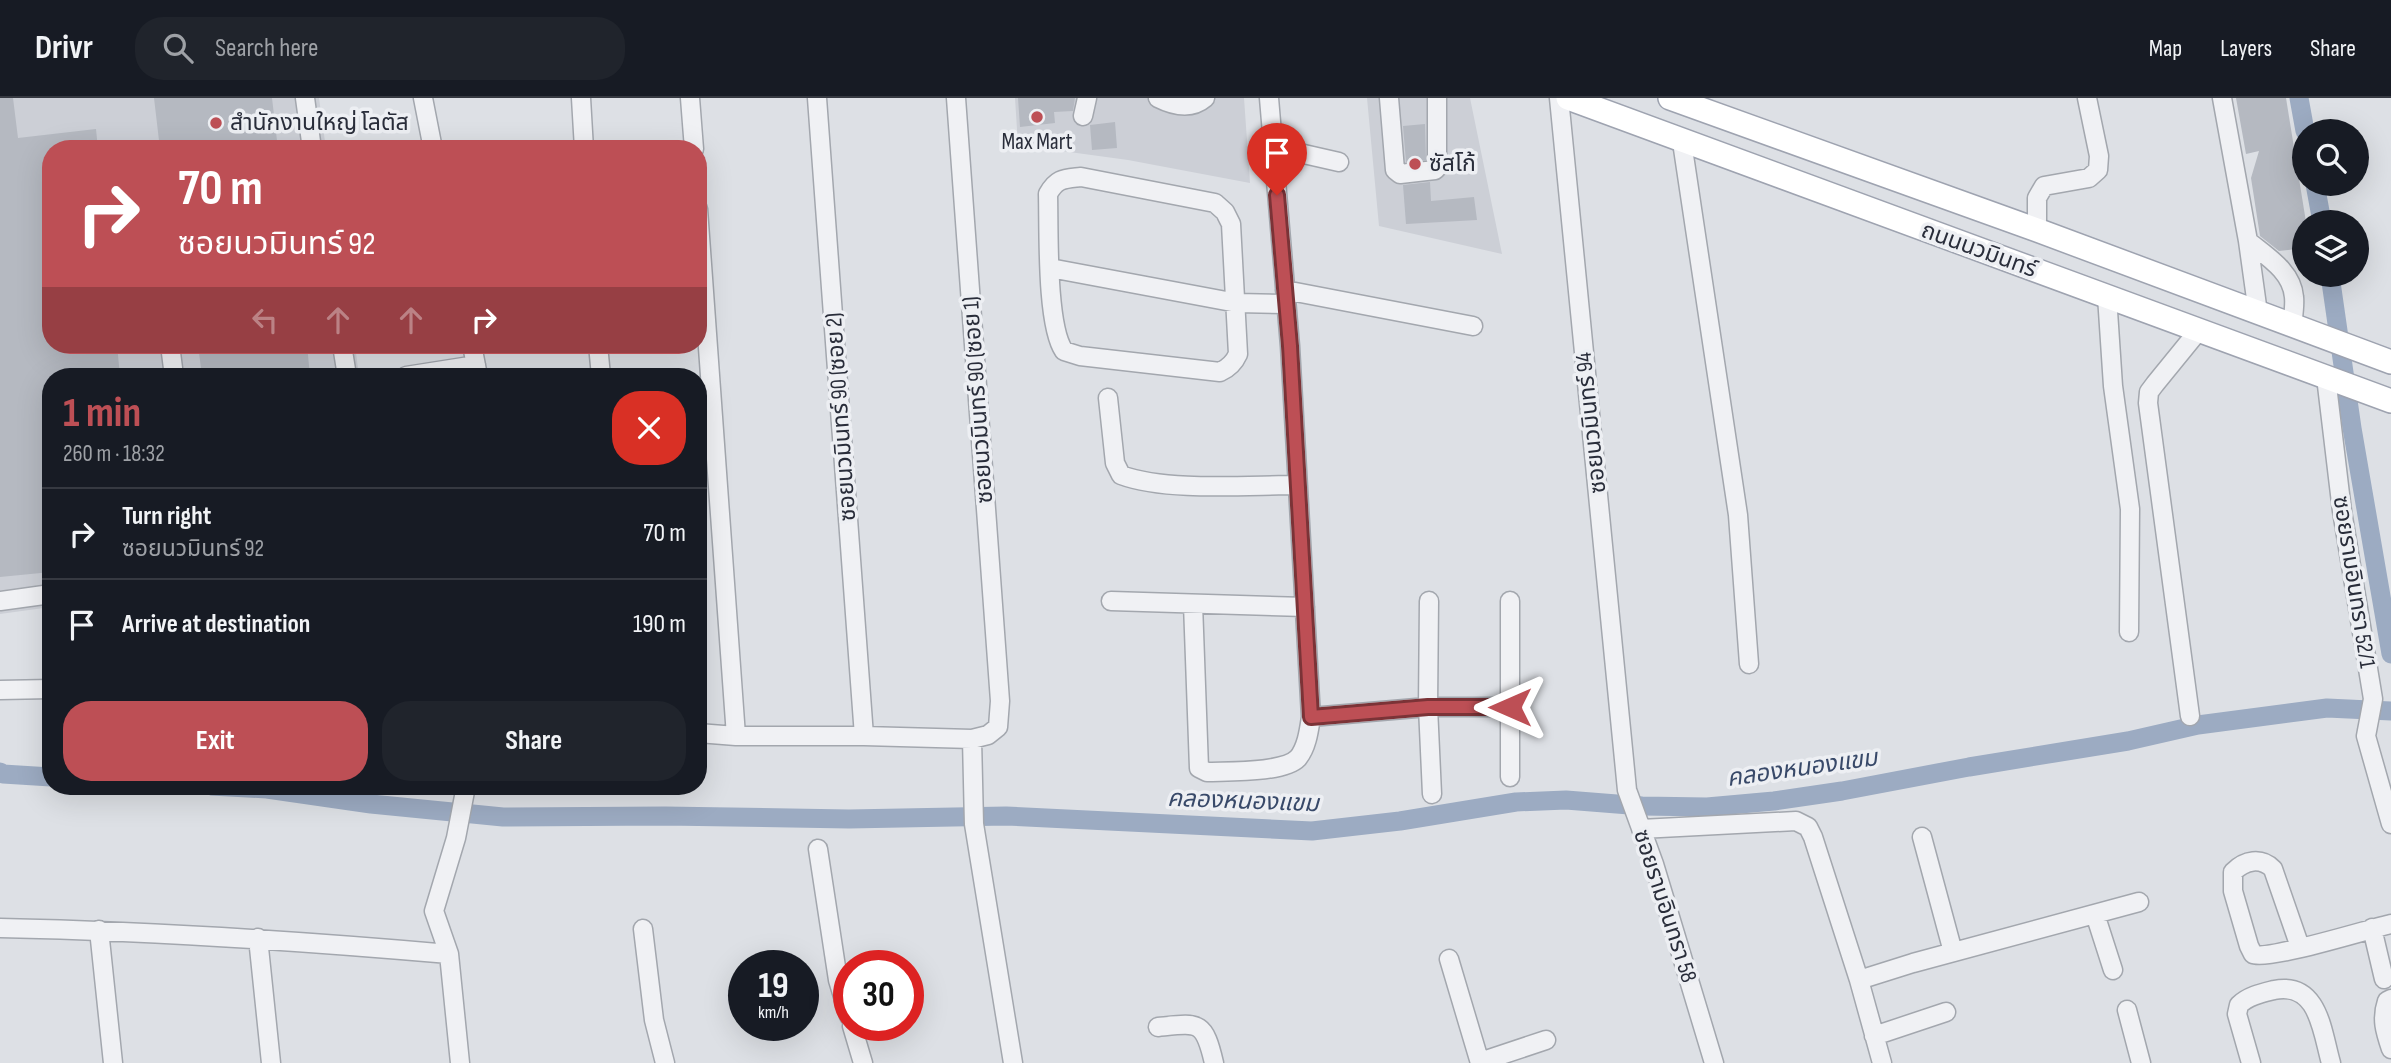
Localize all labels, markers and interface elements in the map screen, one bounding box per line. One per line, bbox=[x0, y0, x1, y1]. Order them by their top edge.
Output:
search box bbox=[135, 17, 625, 80]
text: Drivr bbox=[35, 28, 93, 68]
icon: search bbox=[159, 29, 197, 67]
text: Search here bbox=[215, 33, 318, 64]
text: Map bbox=[2149, 34, 2182, 63]
text: Layers bbox=[2220, 34, 2272, 63]
text: Share bbox=[2310, 34, 2356, 63]
place label: สำนักงานใหญ่ โลตัส bbox=[230, 109, 409, 137]
marker: Max Mart bbox=[1029, 109, 1045, 125]
marker: สำนักงานใหญ่ โลตัส bbox=[208, 115, 224, 131]
map controls bbox=[2292, 119, 2369, 287]
button: search bbox=[2292, 119, 2369, 196]
pin bbox=[1247, 123, 1307, 195]
place label: Max Mart bbox=[1001, 128, 1073, 156]
icon: arrive bbox=[1258, 134, 1296, 172]
place label: ซัสโก้ bbox=[1429, 150, 1476, 178]
marker: ซัสโก้ bbox=[1407, 156, 1423, 172]
text: 70 m bbox=[178, 160, 263, 219]
icon: right bbox=[63, 168, 154, 259]
button: layers bbox=[2292, 210, 2369, 287]
street label: ถนนนวมินทร์ bbox=[1917, 216, 2042, 284]
text: ซอยนวมินทร์ 92 bbox=[178, 225, 375, 264]
street label: ซอยนวมินทร์ 90 (ซอย 1) bbox=[957, 295, 999, 505]
icon: left bbox=[246, 301, 284, 339]
icon: ahead bbox=[319, 301, 357, 339]
icon: ahead bbox=[392, 301, 430, 339]
icon: right bbox=[465, 301, 503, 339]
street label: ซอยนวมินทร์ 90 (ซอย 2) bbox=[820, 312, 862, 522]
street label: ซอยนวมินทร์ 94 bbox=[1570, 351, 1612, 495]
text: 1 min bbox=[63, 388, 141, 439]
button: close bbox=[612, 391, 686, 465]
text: 260 m · 18:32 bbox=[63, 440, 165, 468]
street label: ซอยรามอินทรา 52/1 bbox=[2327, 494, 2381, 670]
text: Turn right bbox=[122, 501, 211, 532]
icon: right bbox=[63, 515, 101, 553]
text: 70 m bbox=[643, 518, 686, 549]
text: ซอยนวมินทร์ 92 bbox=[122, 535, 264, 563]
icon: arrive bbox=[63, 606, 101, 644]
text: Arrive at destination bbox=[122, 609, 310, 640]
text: 190 m bbox=[633, 609, 686, 640]
position arrow bbox=[1473, 670, 1547, 744]
button: Exit bbox=[63, 701, 368, 781]
button: Share bbox=[382, 701, 686, 781]
water label: คลองหนองแขม bbox=[1725, 743, 1881, 793]
water label: คลองหนองแขม bbox=[1167, 784, 1322, 818]
street label: ซอยรามอินทรา 58 bbox=[1627, 826, 1703, 986]
speed limit sign: 30 bbox=[833, 950, 924, 1041]
text: 19 bbox=[758, 965, 789, 1008]
text: km/h bbox=[758, 1002, 789, 1023]

